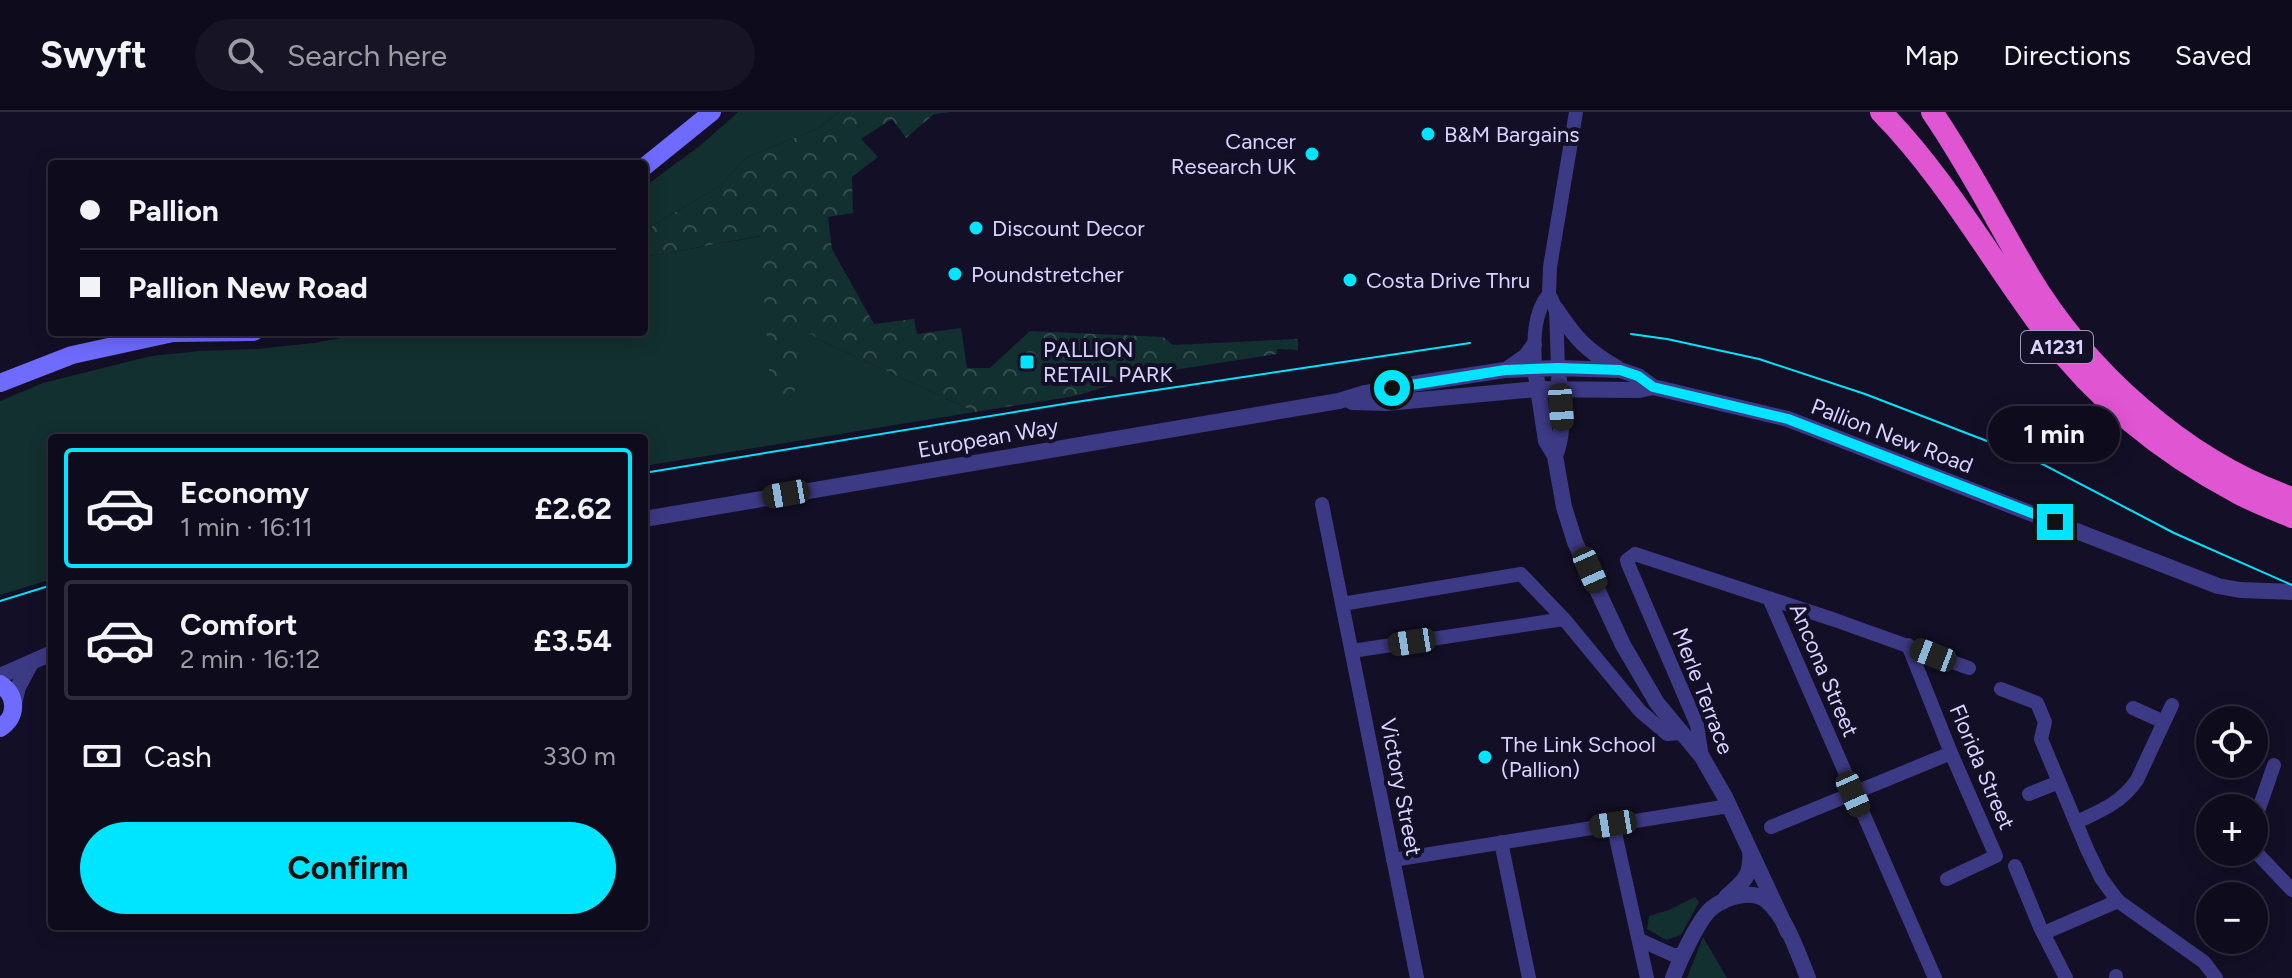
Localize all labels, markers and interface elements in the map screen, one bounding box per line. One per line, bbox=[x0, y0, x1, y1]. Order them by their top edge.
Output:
search box bbox=[195, 19, 755, 91]
text: Swyft bbox=[40, 32, 147, 78]
icon: search bbox=[223, 33, 267, 77]
text: Search here bbox=[287, 37, 447, 74]
text: Map bbox=[1905, 38, 1959, 72]
text: Directions bbox=[2003, 38, 2131, 72]
text: Saved bbox=[2175, 38, 2252, 72]
place label: B&M Bargains bbox=[1444, 121, 1580, 148]
marker: B&M Bargains bbox=[1419, 125, 1437, 143]
place label: Cancer Research UK bbox=[1171, 128, 1297, 180]
marker: Cancer Research UK bbox=[1303, 145, 1321, 163]
text: Pallion bbox=[128, 192, 219, 229]
place label: Discount Decor bbox=[992, 215, 1145, 242]
marker: Discount Decor bbox=[967, 219, 985, 237]
place label: Poundstretcher bbox=[971, 261, 1124, 288]
marker: Poundstretcher bbox=[946, 265, 964, 283]
place label: Costa Drive Thru bbox=[1366, 267, 1530, 294]
text: Pallion New Road bbox=[128, 269, 368, 306]
marker: Costa Drive Thru bbox=[1341, 271, 1359, 289]
road number: A1231 bbox=[2021, 331, 2093, 363]
place label: PALLION RETAIL PARK bbox=[1043, 336, 1174, 388]
marker: PALLION RETAIL PARK bbox=[1018, 353, 1036, 371]
route start bbox=[1374, 370, 1410, 406]
car bbox=[1547, 382, 1575, 432]
street label: Pallion New Road bbox=[1807, 393, 1977, 479]
callout: 1 min bbox=[1989, 406, 2121, 462]
street label: European Way bbox=[916, 412, 1061, 464]
text: 1 min bbox=[2023, 418, 2085, 450]
icon: car bbox=[84, 472, 156, 544]
text: Economy bbox=[180, 474, 309, 511]
car bbox=[760, 478, 812, 510]
text: £2.62 bbox=[535, 490, 612, 527]
route end bbox=[2037, 504, 2073, 540]
text: 1 min · 16:11 bbox=[180, 511, 313, 543]
car bbox=[1569, 543, 1611, 597]
street label: Ancona Street bbox=[1784, 599, 1864, 741]
icon: car bbox=[84, 604, 156, 676]
text: Comfort bbox=[180, 606, 298, 643]
text: £3.54 bbox=[534, 622, 612, 659]
street label: Merle Terrace bbox=[1667, 624, 1739, 758]
car bbox=[1386, 626, 1438, 658]
car bbox=[1906, 635, 1960, 675]
text: 2 min · 16:12 bbox=[180, 643, 320, 675]
street label: Florida Street bbox=[1944, 700, 2020, 834]
map controls bbox=[2196, 706, 2268, 954]
button: locate bbox=[2196, 706, 2268, 778]
street label: Victory Street bbox=[1374, 716, 1428, 858]
place label: The Link School (Pallion) bbox=[1501, 731, 1656, 783]
icon: cash bbox=[80, 734, 124, 778]
text: Cash bbox=[144, 738, 212, 775]
text: 330 m bbox=[542, 740, 616, 772]
marker: The Link School (Pallion) bbox=[1476, 748, 1494, 766]
car bbox=[1832, 767, 1874, 821]
button: + bbox=[2196, 794, 2268, 866]
car bbox=[1587, 808, 1639, 840]
button: Confirm bbox=[80, 822, 616, 914]
button: − bbox=[2196, 882, 2268, 954]

